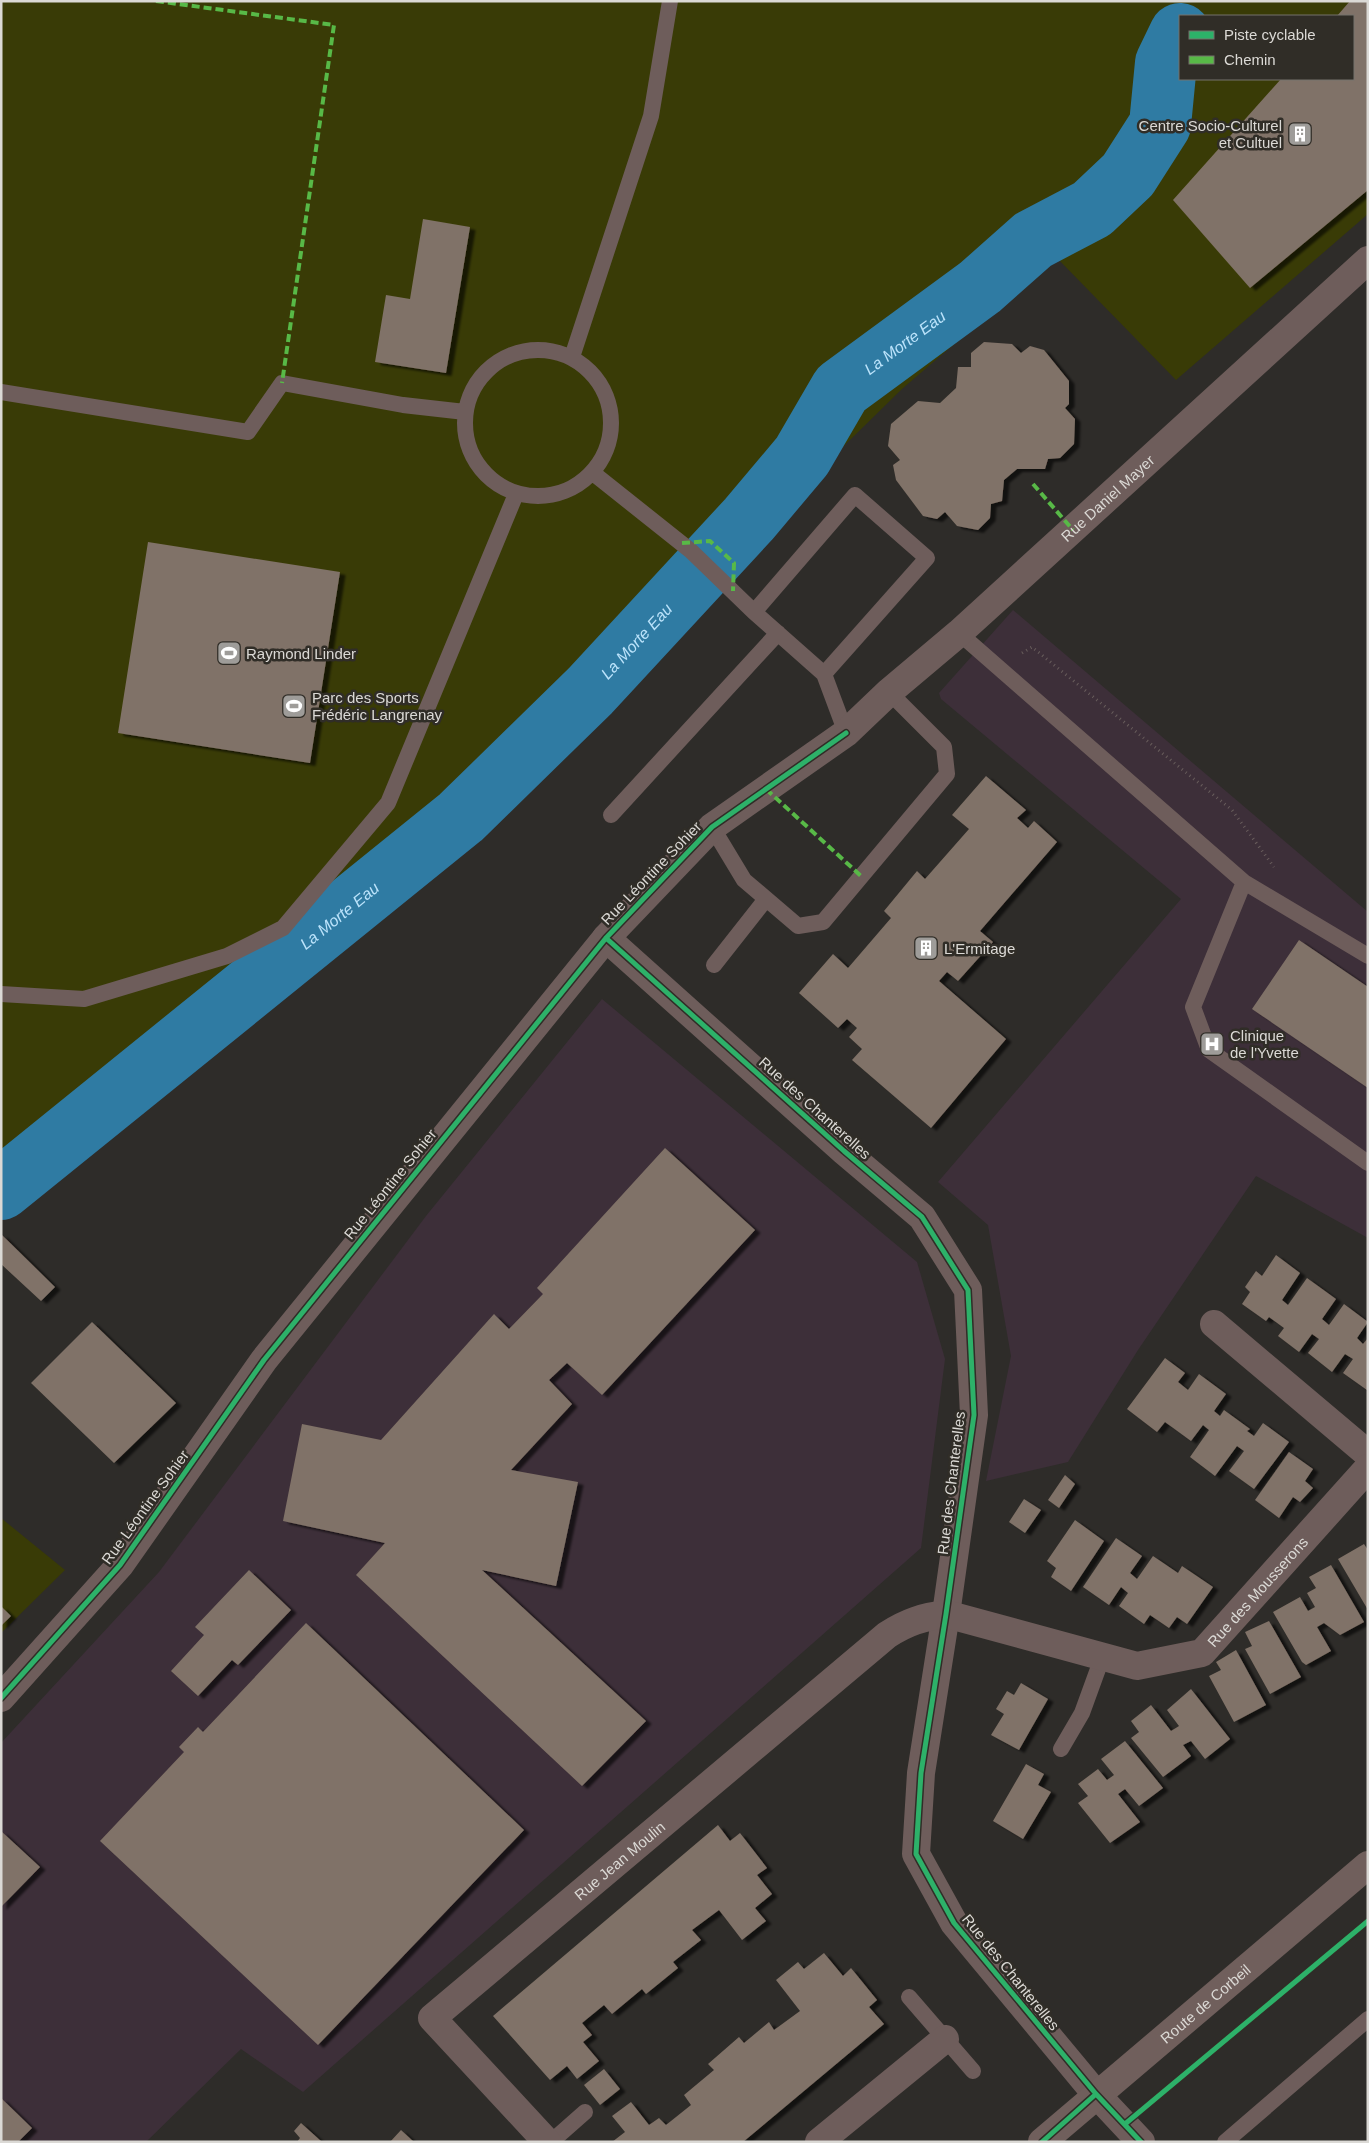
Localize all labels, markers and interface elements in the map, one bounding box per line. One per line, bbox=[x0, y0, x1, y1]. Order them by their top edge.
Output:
legend bbox=[1179, 15, 1354, 80]
text: Piste cyclable bbox=[1224, 26, 1316, 43]
text: Chemin bbox=[1224, 51, 1276, 68]
place label: Centre Socio-Culturel et Cultuel bbox=[1139, 117, 1282, 151]
building icon: Centre Socio-Culturel et Cultuel bbox=[1287, 121, 1313, 147]
water label: La Morte Eau bbox=[861, 307, 949, 378]
street label: Rue Daniel Mayer bbox=[1057, 451, 1157, 545]
water label: La Morte Eau bbox=[597, 600, 675, 682]
sports icon: Raymond Linder bbox=[216, 640, 242, 666]
place label: Raymond Linder bbox=[246, 645, 356, 662]
place label: Parc des Sports Frédéric Langrenay bbox=[312, 689, 443, 723]
sports icon: Parc des Sports Frédéric Langrenay bbox=[281, 693, 307, 719]
street label: Rue Léontine Sohier bbox=[597, 818, 705, 928]
water label: La Morte Eau bbox=[297, 879, 382, 952]
building icon: L'Ermitage bbox=[913, 935, 939, 961]
place label: L'Ermitage bbox=[944, 940, 1015, 957]
place label: Clinique de l'Yvette bbox=[1230, 1027, 1299, 1061]
hospital icon: Clinique de l'Yvette bbox=[1199, 1031, 1225, 1057]
street label: Rue des Chanterelles bbox=[756, 1053, 874, 1163]
street label: Rue Léontine Sohier bbox=[340, 1126, 440, 1242]
street label: Rue des Chanterelles bbox=[934, 1410, 968, 1556]
street label: Rue Léontine Sohier bbox=[98, 1447, 192, 1567]
street label: Rue des Mousserons bbox=[1204, 1533, 1311, 1650]
street label: Rue Jean Moulin bbox=[571, 1818, 668, 1903]
street label: Rue des Chanterelles bbox=[959, 1911, 1063, 2033]
street label: Route de Corbeil bbox=[1157, 1960, 1254, 2046]

